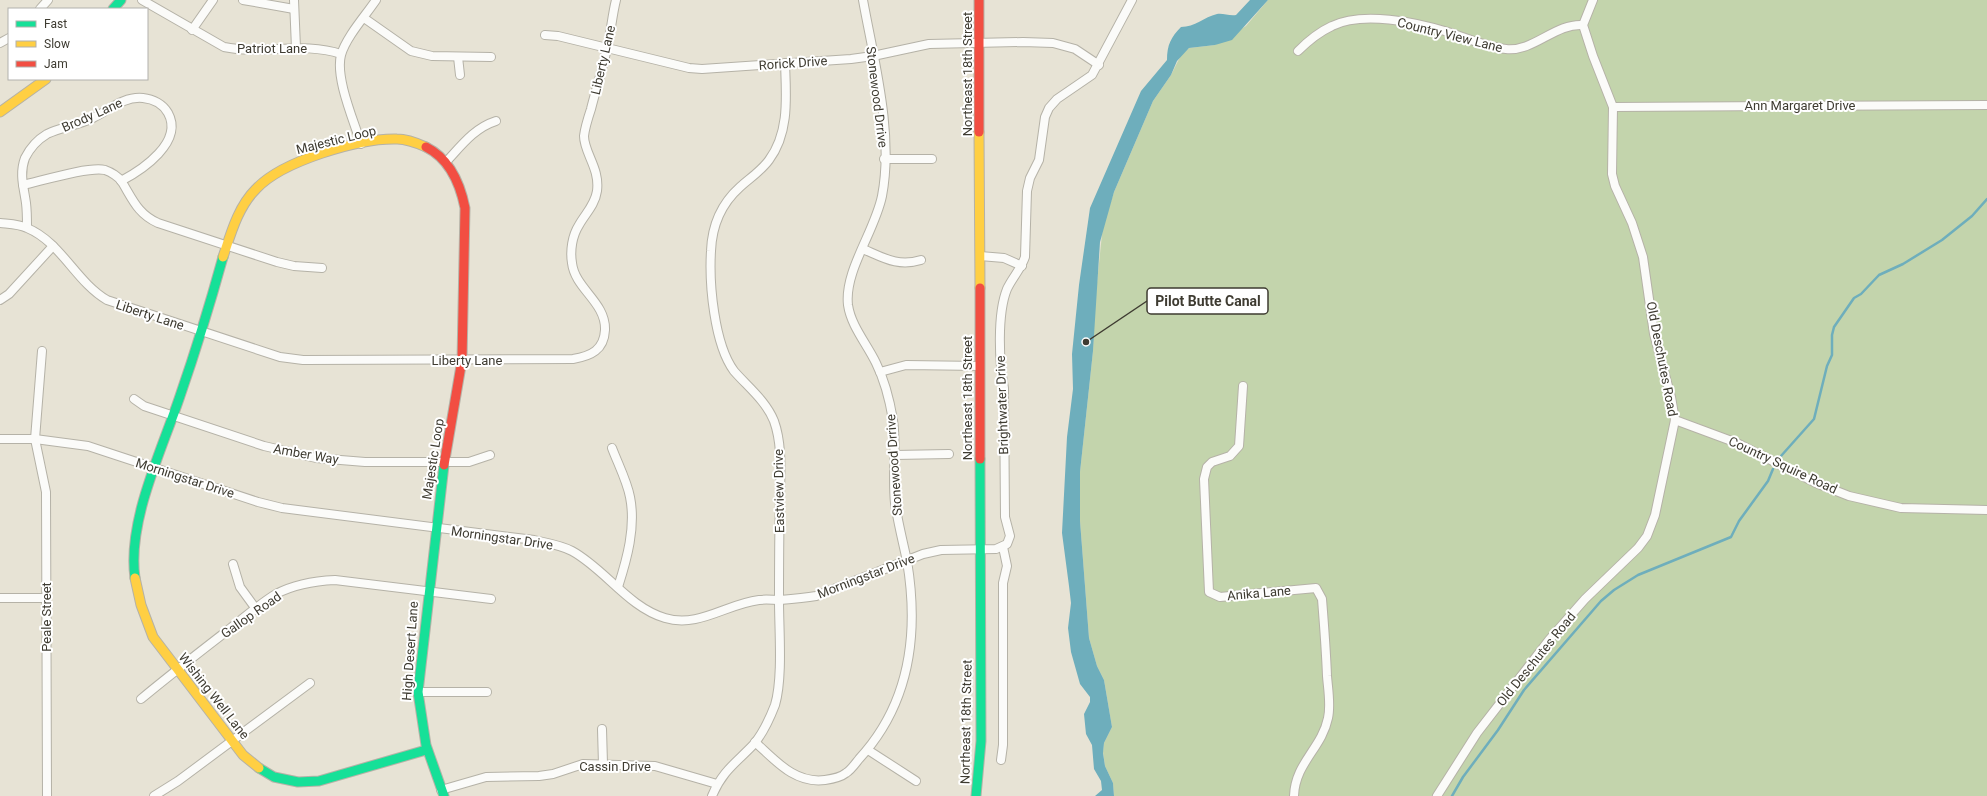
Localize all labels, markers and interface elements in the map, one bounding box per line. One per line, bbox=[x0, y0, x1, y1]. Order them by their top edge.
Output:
legend bbox=[8, 8, 148, 80]
street label: Northeast 18th Street bbox=[960, 12, 975, 136]
street label: Country View Lane bbox=[1396, 15, 1504, 55]
text: Fast bbox=[44, 17, 67, 31]
street label: Liberty Lane bbox=[588, 24, 618, 96]
text: Slow bbox=[44, 37, 70, 51]
street label: Patriot Lane bbox=[237, 41, 307, 56]
street label: Stonewood Drrive bbox=[863, 45, 891, 149]
street label: Rorick Drive bbox=[758, 53, 828, 73]
text: Jam bbox=[44, 57, 68, 71]
street label: Brody Lane bbox=[59, 95, 125, 135]
street label: Ann Margaret Drive bbox=[1744, 98, 1856, 113]
street label: Majestic Loop bbox=[295, 123, 377, 157]
callout: Pilot Butte Canal bbox=[1147, 288, 1268, 314]
text: Pilot Butte Canal bbox=[1155, 293, 1261, 309]
street label: Liberty Lane bbox=[114, 297, 186, 333]
street label: Old Deschutes Road bbox=[1643, 300, 1681, 418]
street label: Northeast 18th Street bbox=[960, 336, 975, 460]
street label: Liberty Lane bbox=[432, 353, 503, 368]
street label: Brightwater Drive bbox=[993, 355, 1011, 455]
street label: Stonewood Drrive bbox=[883, 413, 905, 516]
street label: Majestic Loop bbox=[419, 417, 447, 501]
street label: Country Squire Road bbox=[1726, 433, 1840, 497]
street label: Amber Way bbox=[272, 441, 340, 467]
street label: Eastview Drive bbox=[771, 449, 787, 533]
street label: Morningstar Drive bbox=[134, 455, 236, 501]
street label: Morningstar Drive bbox=[450, 523, 554, 553]
street label: Morningstar Drive bbox=[815, 551, 917, 601]
street label: Peale Street bbox=[39, 582, 54, 652]
street label: Anika Lane bbox=[1227, 583, 1292, 603]
street label: Gallop Road bbox=[218, 589, 284, 641]
street label: High Desert Lane bbox=[399, 601, 421, 701]
street label: Old Deschutes Road bbox=[1493, 609, 1579, 709]
street label: Wishing Well Lane bbox=[176, 650, 252, 742]
street label: Northeast 18th Street bbox=[957, 660, 975, 784]
street label: Cassin Drive bbox=[579, 759, 651, 774]

